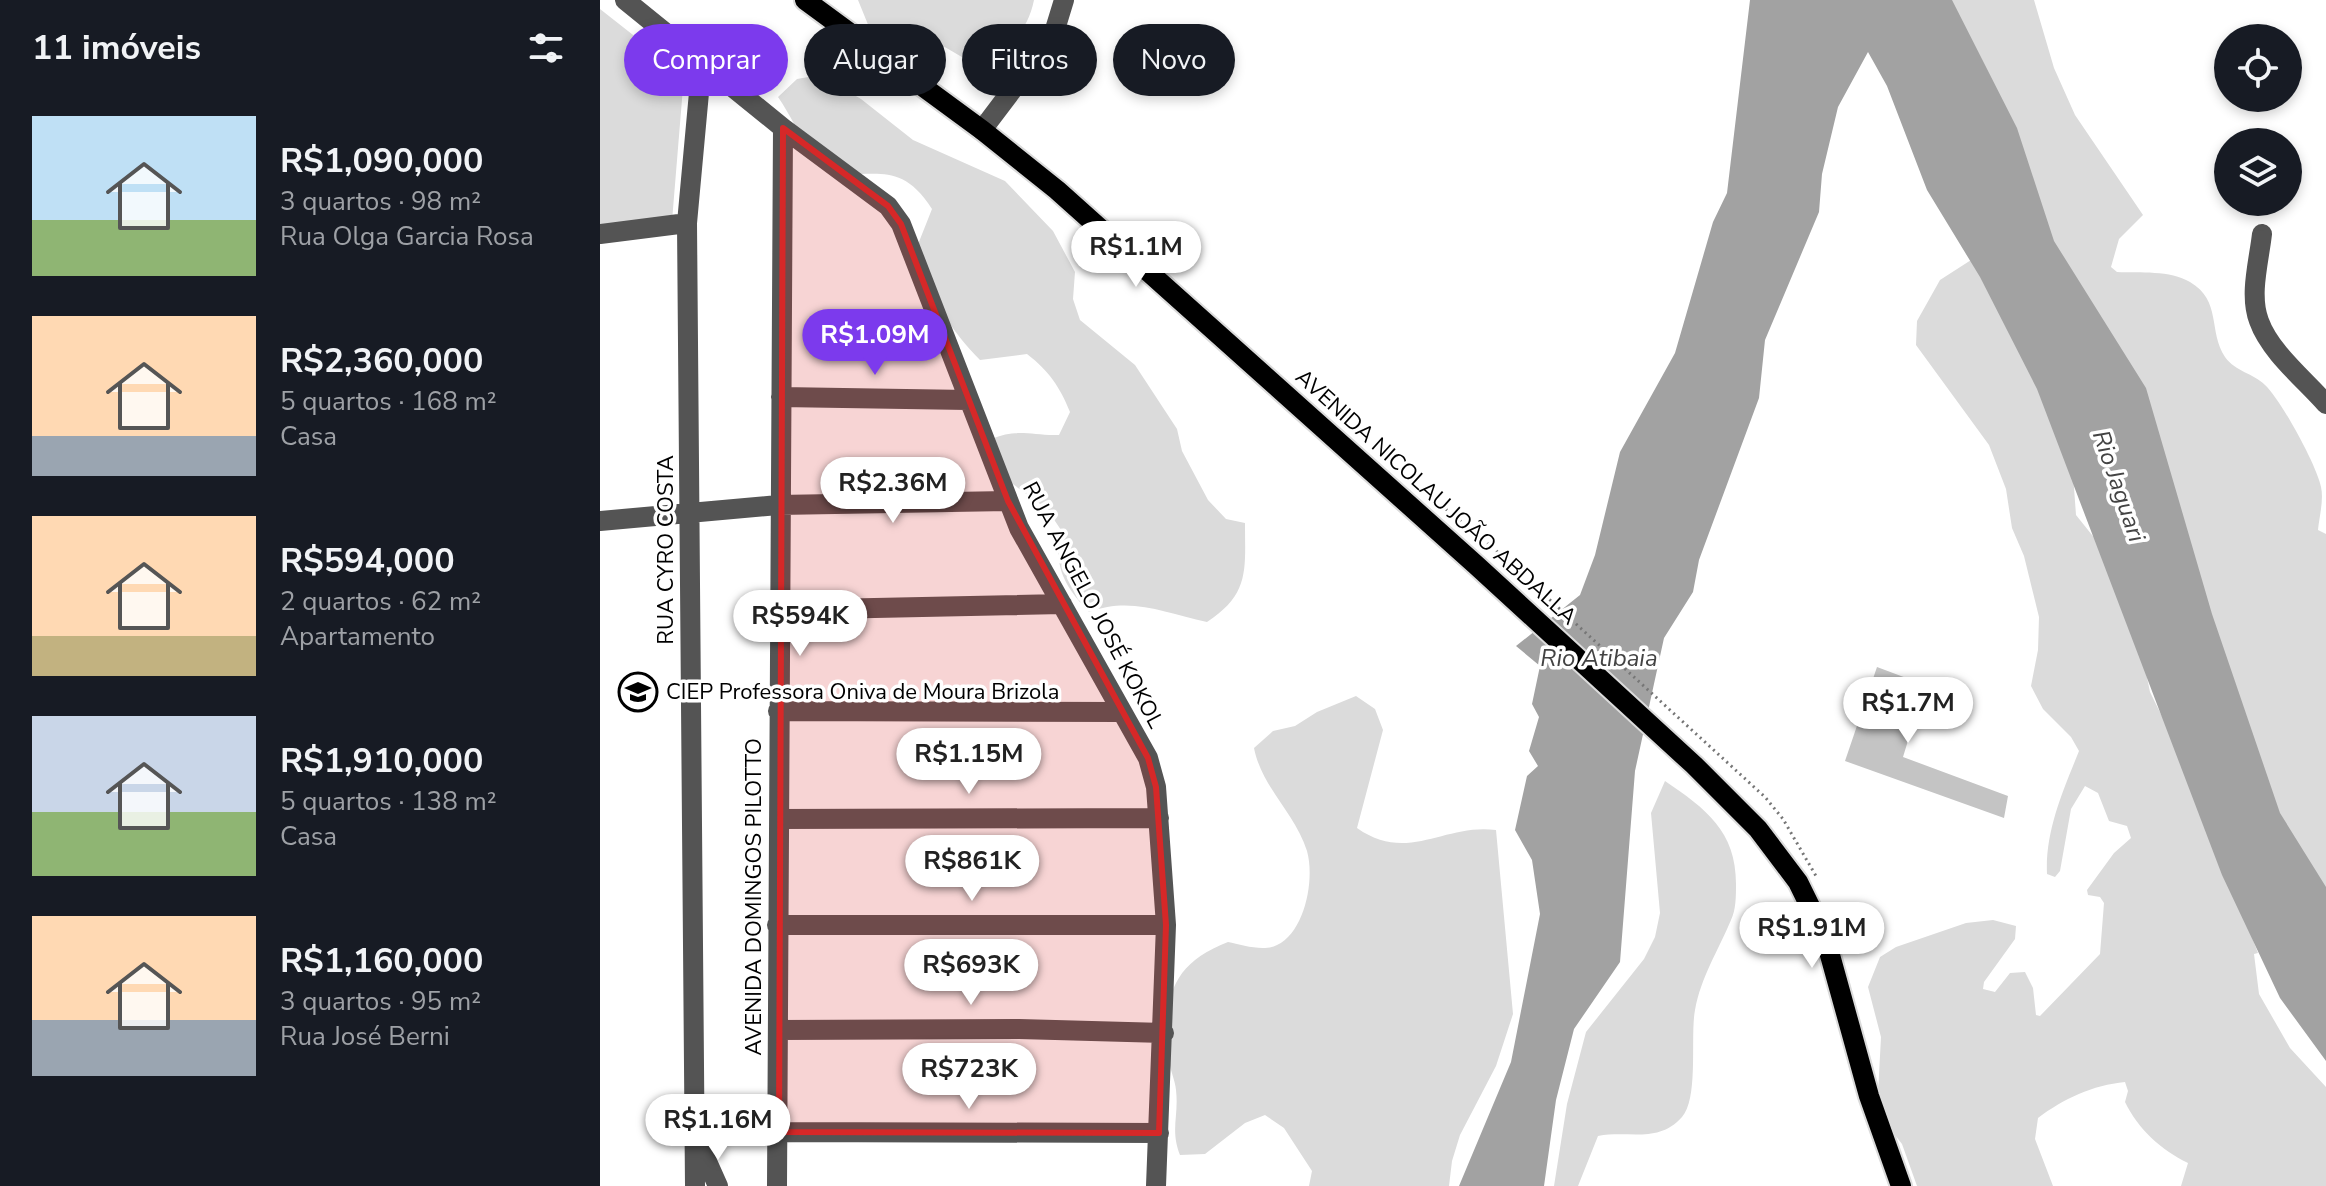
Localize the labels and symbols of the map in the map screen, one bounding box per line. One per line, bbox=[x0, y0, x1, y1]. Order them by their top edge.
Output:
pin: R$1.1M bbox=[1071, 221, 1201, 289]
pin: R$1.09M bbox=[801, 309, 949, 377]
street label: AVENIDA NICOLAU JOÃO ABDALLA bbox=[1289, 362, 1583, 632]
water label: Rio Jaguari bbox=[2085, 426, 2153, 546]
street label: RUA CYRO COSTA bbox=[651, 455, 681, 645]
pin: R$2.36M bbox=[819, 457, 967, 525]
street label: RUA ANGELO JOSÉ KOKOL bbox=[1015, 477, 1171, 734]
pin: R$594K bbox=[735, 590, 865, 658]
water label: Rio Atibaia bbox=[1540, 642, 1658, 674]
school or university icon: CIEP Professora Oniva de Moura Brizola bbox=[617, 671, 659, 713]
place label: CIEP Professora Oniva de Moura Brizola bbox=[666, 677, 1059, 707]
pin: R$1.7M bbox=[1843, 677, 1973, 745]
pin: R$1.15M bbox=[895, 728, 1043, 796]
street label: AVENIDA DOMINGOS PILOTTO bbox=[739, 738, 769, 1056]
pin: R$861K bbox=[907, 835, 1037, 903]
pin: R$1.91M bbox=[1738, 902, 1886, 970]
pin: R$693K bbox=[906, 939, 1036, 1007]
pin: R$723K bbox=[904, 1043, 1034, 1111]
pin: R$1.16M bbox=[644, 1094, 792, 1162]

